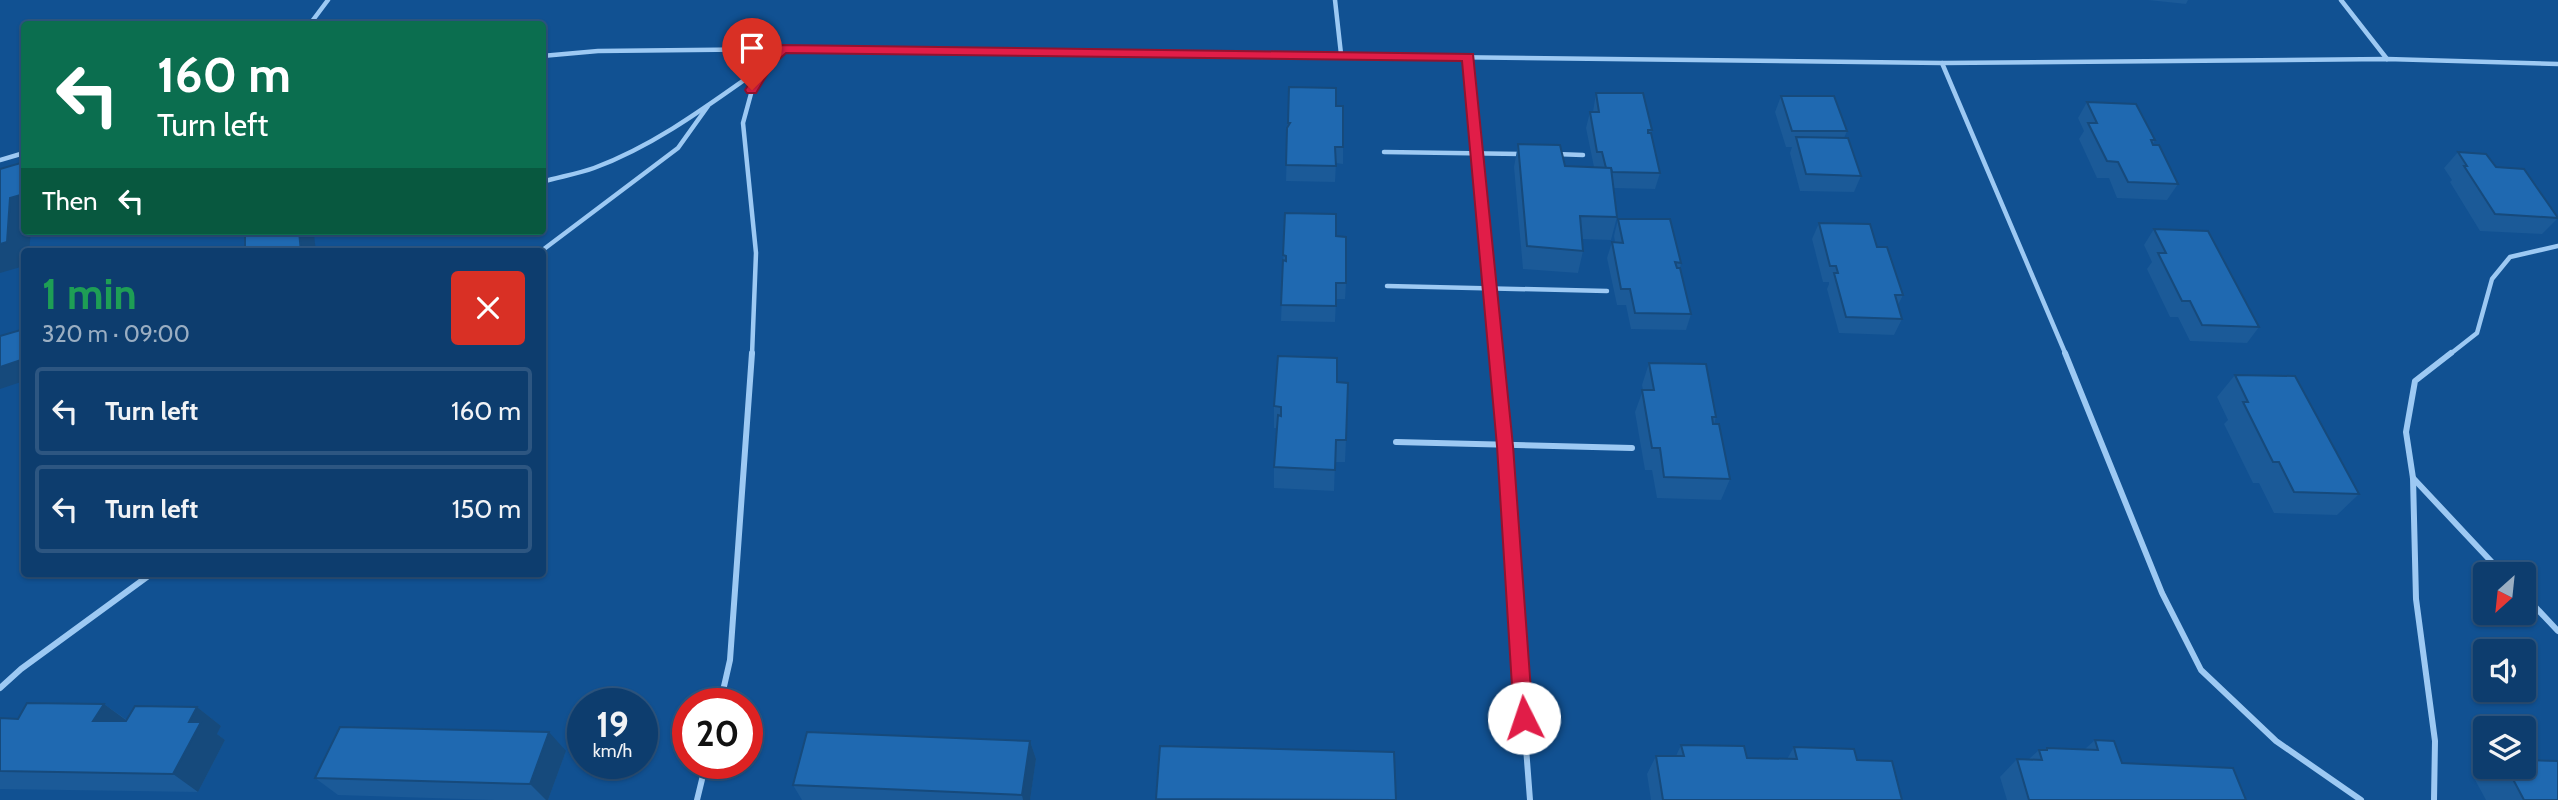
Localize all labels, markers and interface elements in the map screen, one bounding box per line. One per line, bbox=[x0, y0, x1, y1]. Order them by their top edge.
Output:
pin bbox=[722, 18, 782, 90]
icon: arrive bbox=[733, 29, 771, 67]
text: 160 m bbox=[157, 45, 291, 104]
icon: left bbox=[42, 49, 133, 140]
text: Turn left bbox=[157, 105, 268, 144]
icon: left bbox=[112, 182, 150, 220]
text: Then bbox=[42, 185, 98, 217]
text: 1 min bbox=[42, 268, 137, 320]
button: close bbox=[451, 271, 525, 345]
text: 320 m · 09:00 bbox=[42, 320, 190, 348]
icon: left bbox=[46, 392, 84, 430]
text: Turn left bbox=[105, 395, 198, 427]
text: 160 m bbox=[451, 395, 521, 427]
icon: left bbox=[46, 490, 84, 528]
text: Turn left bbox=[105, 493, 198, 525]
text: 150 m bbox=[452, 493, 521, 525]
north arrow bbox=[2473, 562, 2536, 625]
map controls bbox=[2473, 562, 2536, 779]
button: sound bbox=[2473, 639, 2536, 702]
position arrow bbox=[1487, 681, 1561, 755]
speed limit sign: 20 bbox=[672, 688, 763, 779]
text: 19 bbox=[596, 703, 629, 746]
button: layers bbox=[2473, 716, 2536, 779]
text: km/h bbox=[593, 740, 632, 762]

